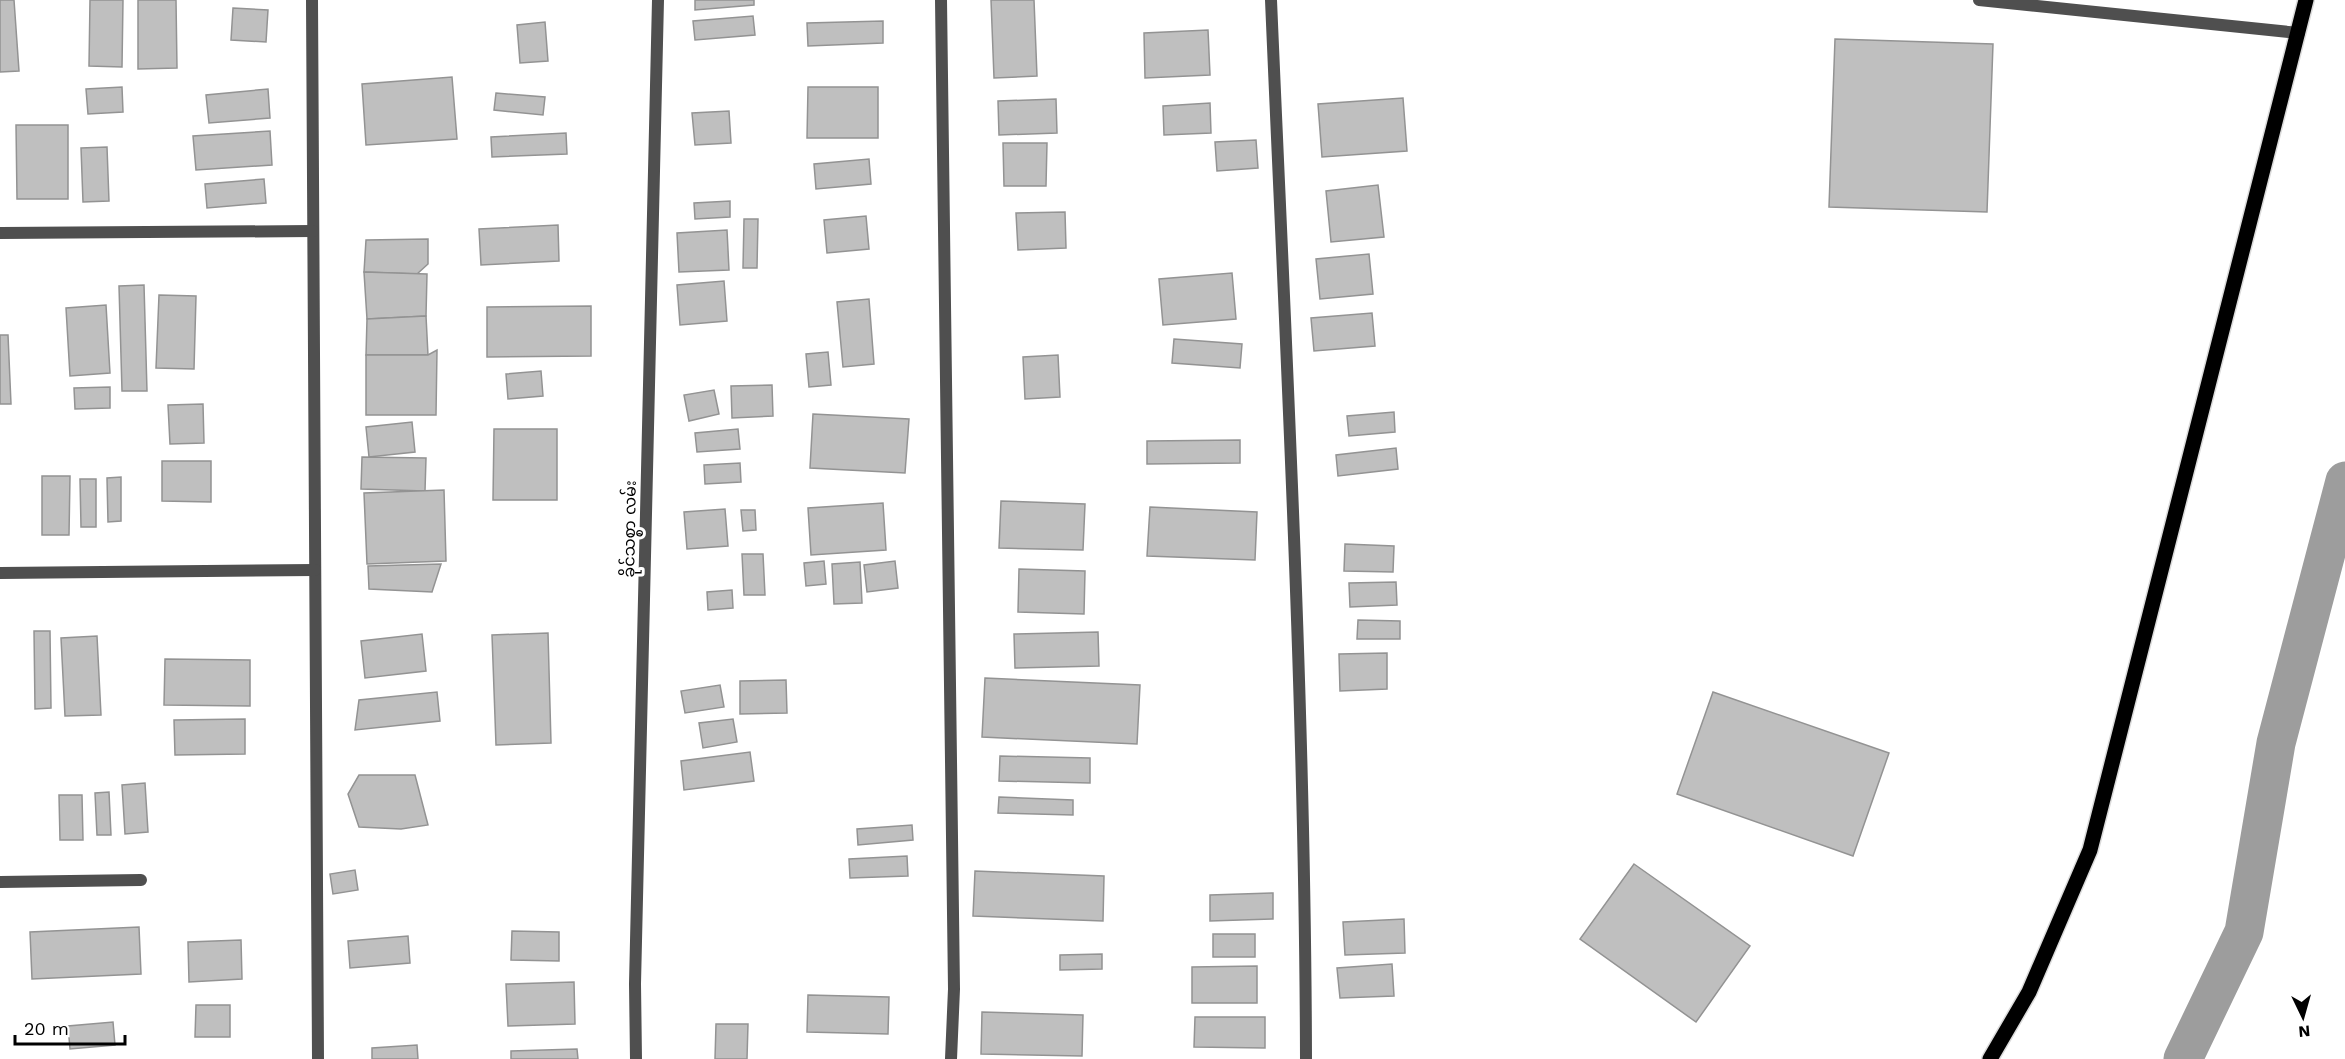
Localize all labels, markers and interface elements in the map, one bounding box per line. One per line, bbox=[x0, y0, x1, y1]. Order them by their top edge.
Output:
street label: ခိုင်သစ္စာ လမ်း bbox=[617, 480, 645, 578]
north arrow bbox=[2273, 987, 2333, 1047]
scale bar bbox=[15, 1008, 124, 1046]
text: 20 m bbox=[24, 1018, 69, 1039]
text: N bbox=[2298, 1021, 2311, 1041]

